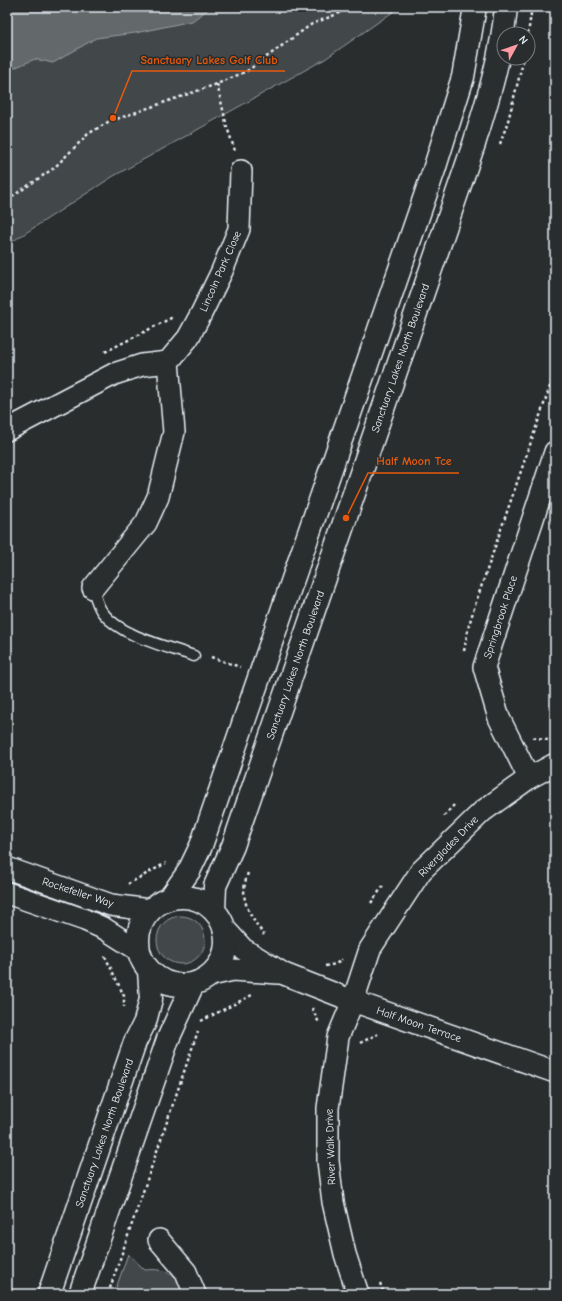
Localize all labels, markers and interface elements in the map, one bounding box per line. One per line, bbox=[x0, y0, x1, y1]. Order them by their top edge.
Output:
north arrow bbox=[496, 26, 536, 66]
text: N bbox=[516, 33, 531, 47]
callout: Sanctuary Lakes Golf Club bbox=[132, 47, 285, 71]
text: Sanctuary Lakes Golf Club bbox=[140, 53, 278, 67]
street label: Lincoln Park Close bbox=[197, 228, 244, 314]
street label: Sanctuary Lakes North Boulevard bbox=[369, 282, 432, 434]
callout: Half Moon Tce bbox=[368, 449, 459, 473]
text: Half Moon Tce bbox=[376, 454, 452, 468]
street label: Springbrook Place bbox=[481, 574, 520, 660]
street label: Sanctuary Lakes North Boulevard bbox=[264, 589, 327, 741]
street label: Riverglades Drive bbox=[416, 813, 481, 880]
street label: Rockefeller Way bbox=[41, 875, 115, 910]
street label: Half Moon Terrace bbox=[375, 1004, 463, 1045]
street label: Sanctuary Lakes North Boulevard bbox=[73, 1057, 136, 1209]
street label: River Walk Drive bbox=[323, 1108, 338, 1185]

